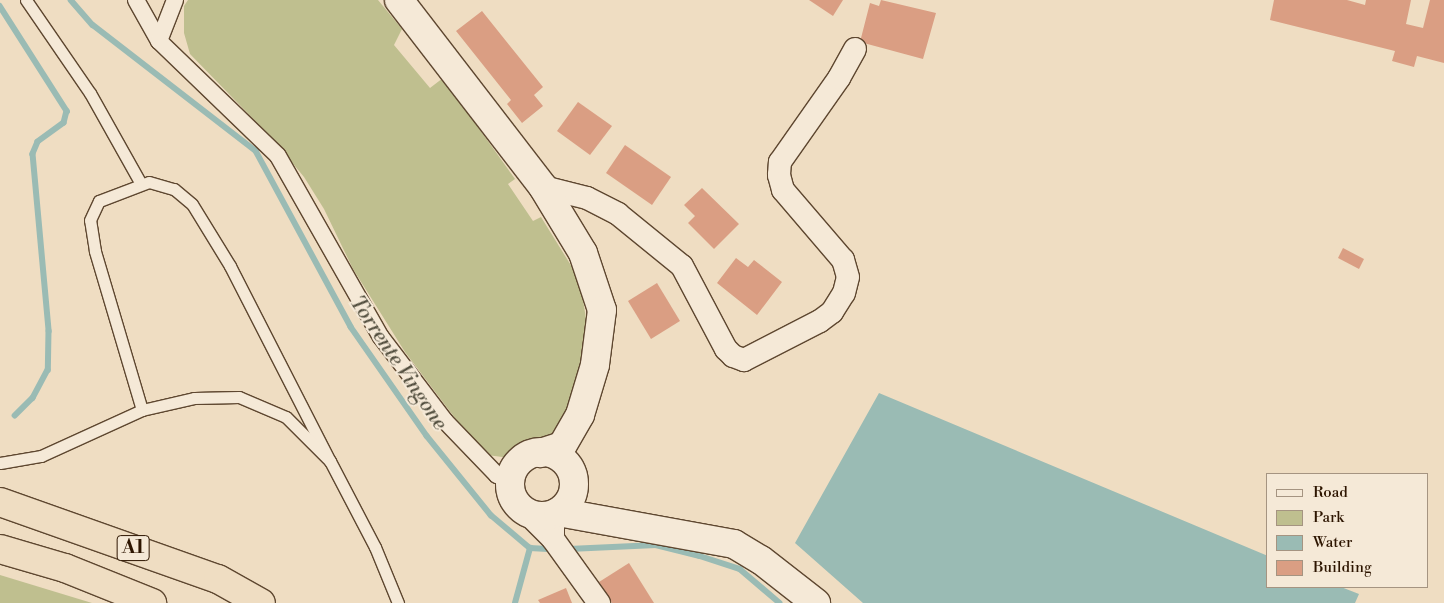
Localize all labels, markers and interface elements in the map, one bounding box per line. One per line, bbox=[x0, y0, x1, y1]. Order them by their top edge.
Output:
water label: Torrente Vingone bbox=[344, 291, 452, 435]
legend bbox=[1266, 473, 1429, 588]
text: Road bbox=[1313, 483, 1348, 502]
text: Park bbox=[1313, 508, 1344, 527]
road number: A1 bbox=[116, 532, 150, 564]
text: Water bbox=[1313, 533, 1352, 552]
text: Building bbox=[1313, 558, 1372, 577]

